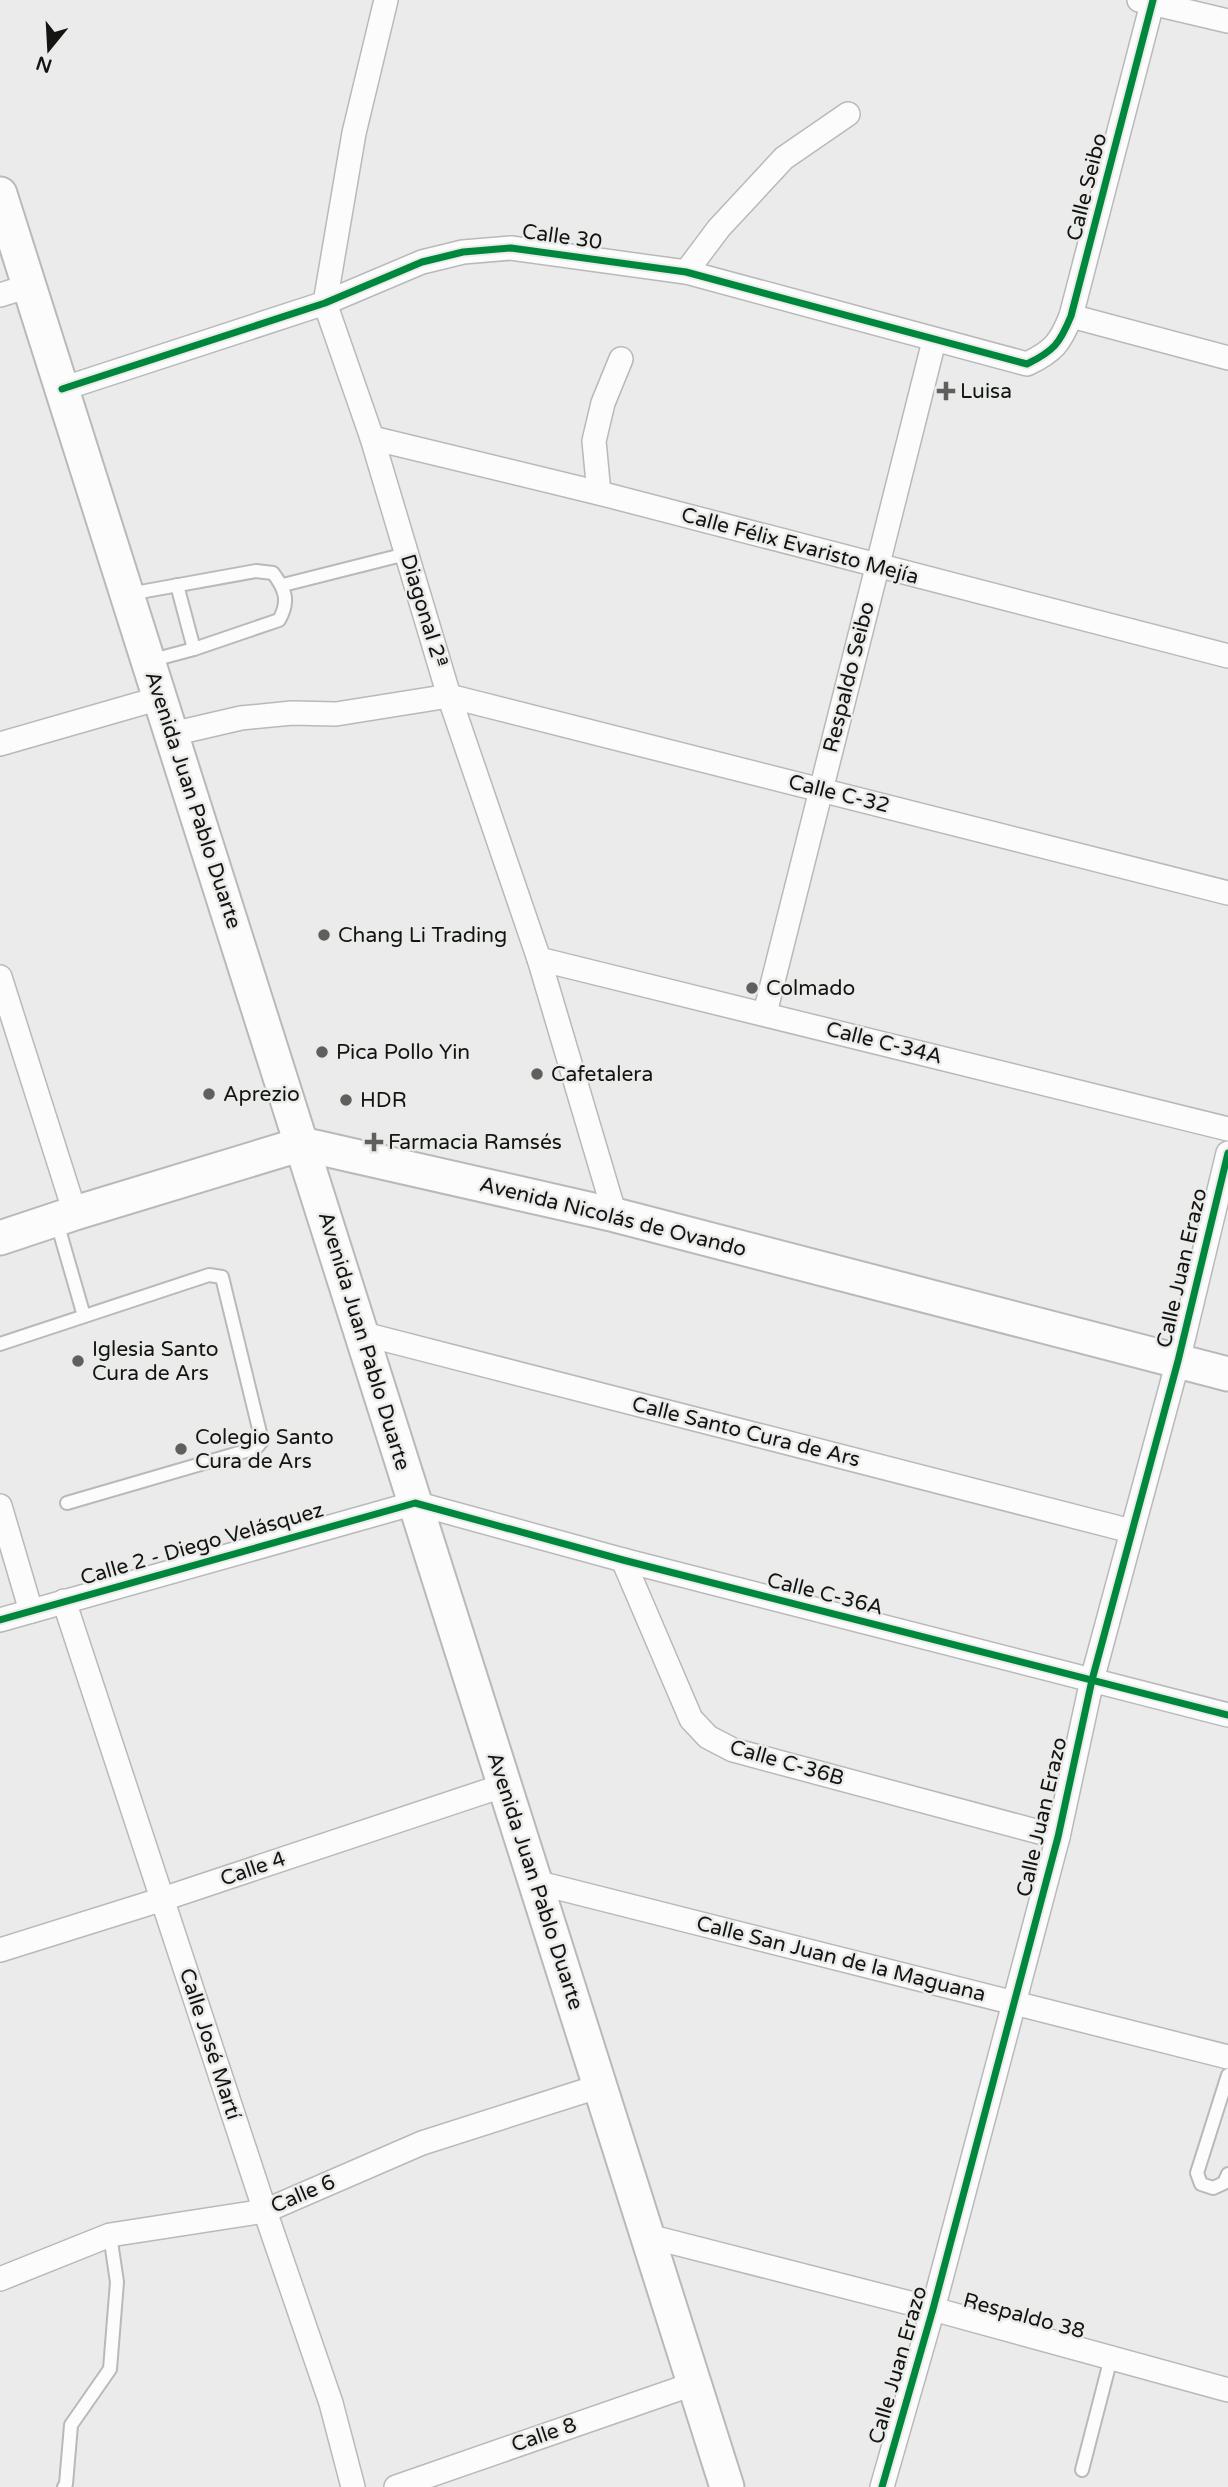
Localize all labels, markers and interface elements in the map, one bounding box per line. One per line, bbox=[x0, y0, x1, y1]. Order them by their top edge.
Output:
north arrow bbox=[14, 14, 84, 84]
text: N bbox=[33, 51, 55, 77]
street label: Calle Seibo bbox=[1062, 130, 1112, 244]
street label: Calle 30 bbox=[520, 219, 604, 255]
place label: Luisa bbox=[960, 379, 1012, 404]
marker: Luisa bbox=[938, 383, 954, 399]
street label: Calle Félix Evaristo Mejía bbox=[679, 502, 921, 590]
street label: Diagonal 2ª bbox=[395, 551, 453, 671]
street label: Respaldo Seibo bbox=[818, 599, 880, 755]
street label: Avenida Juan Pablo Duarte bbox=[140, 668, 246, 932]
street label: Calle C-32 bbox=[786, 769, 892, 819]
place label: Chang Li Trading bbox=[338, 923, 507, 948]
marker: Chang Li Trading bbox=[316, 927, 332, 943]
place label: Colmado bbox=[766, 976, 855, 1001]
marker: Colmado bbox=[744, 980, 760, 996]
street label: Calle C-34A bbox=[823, 1016, 945, 1070]
place label: Pica Pollo Yin bbox=[336, 1040, 470, 1065]
marker: Pica Pollo Yin bbox=[314, 1044, 330, 1060]
place label: Cafetalera bbox=[551, 1062, 653, 1087]
marker: Cafetalera bbox=[529, 1066, 545, 1082]
place label: Aprezio bbox=[223, 1082, 300, 1107]
marker: Aprezio bbox=[201, 1086, 217, 1102]
place label: HDR bbox=[360, 1088, 407, 1113]
marker: HDR bbox=[338, 1092, 354, 1108]
place label: Farmacia Ramsés bbox=[388, 1130, 562, 1155]
marker: Farmacia Ramsés bbox=[366, 1134, 382, 1150]
street label: Avenida Nicolás de Ovando bbox=[477, 1172, 749, 1262]
street label: Calle Juan Erazo bbox=[1151, 1186, 1213, 1350]
street label: Avenida Juan Pablo Duarte bbox=[313, 1209, 415, 1473]
place label: Iglesia Santo Cura de Ars bbox=[92, 1337, 219, 1386]
marker: Iglesia Santo Cura de Ars bbox=[70, 1353, 86, 1369]
street label: Calle Santo Cura de Ars bbox=[629, 1392, 863, 1472]
place label: Colegio Santo Cura de Ars bbox=[195, 1425, 334, 1474]
marker: Colegio Santo Cura de Ars bbox=[173, 1441, 189, 1457]
street label: Calle 2 - Diego Velásquez bbox=[78, 1497, 326, 1591]
street label: Calle C-36A bbox=[764, 1567, 886, 1621]
street label: Calle C-36B bbox=[727, 1735, 847, 1791]
street label: Calle Juan Erazo bbox=[1011, 1735, 1073, 1899]
street label: Avenida Juan Pablo Duarte bbox=[482, 1749, 588, 2013]
street label: Calle 4 bbox=[217, 1846, 289, 1892]
street label: Calle San Juan de la Maguana bbox=[694, 1911, 988, 2007]
street label: Calle José Martí bbox=[174, 1965, 246, 2123]
street label: Calle 6 bbox=[267, 2169, 339, 2219]
street label: Calle Juan Erazo bbox=[863, 2283, 933, 2447]
street label: Respaldo 38 bbox=[960, 2288, 1088, 2344]
street label: Calle 8 bbox=[508, 2412, 580, 2458]

